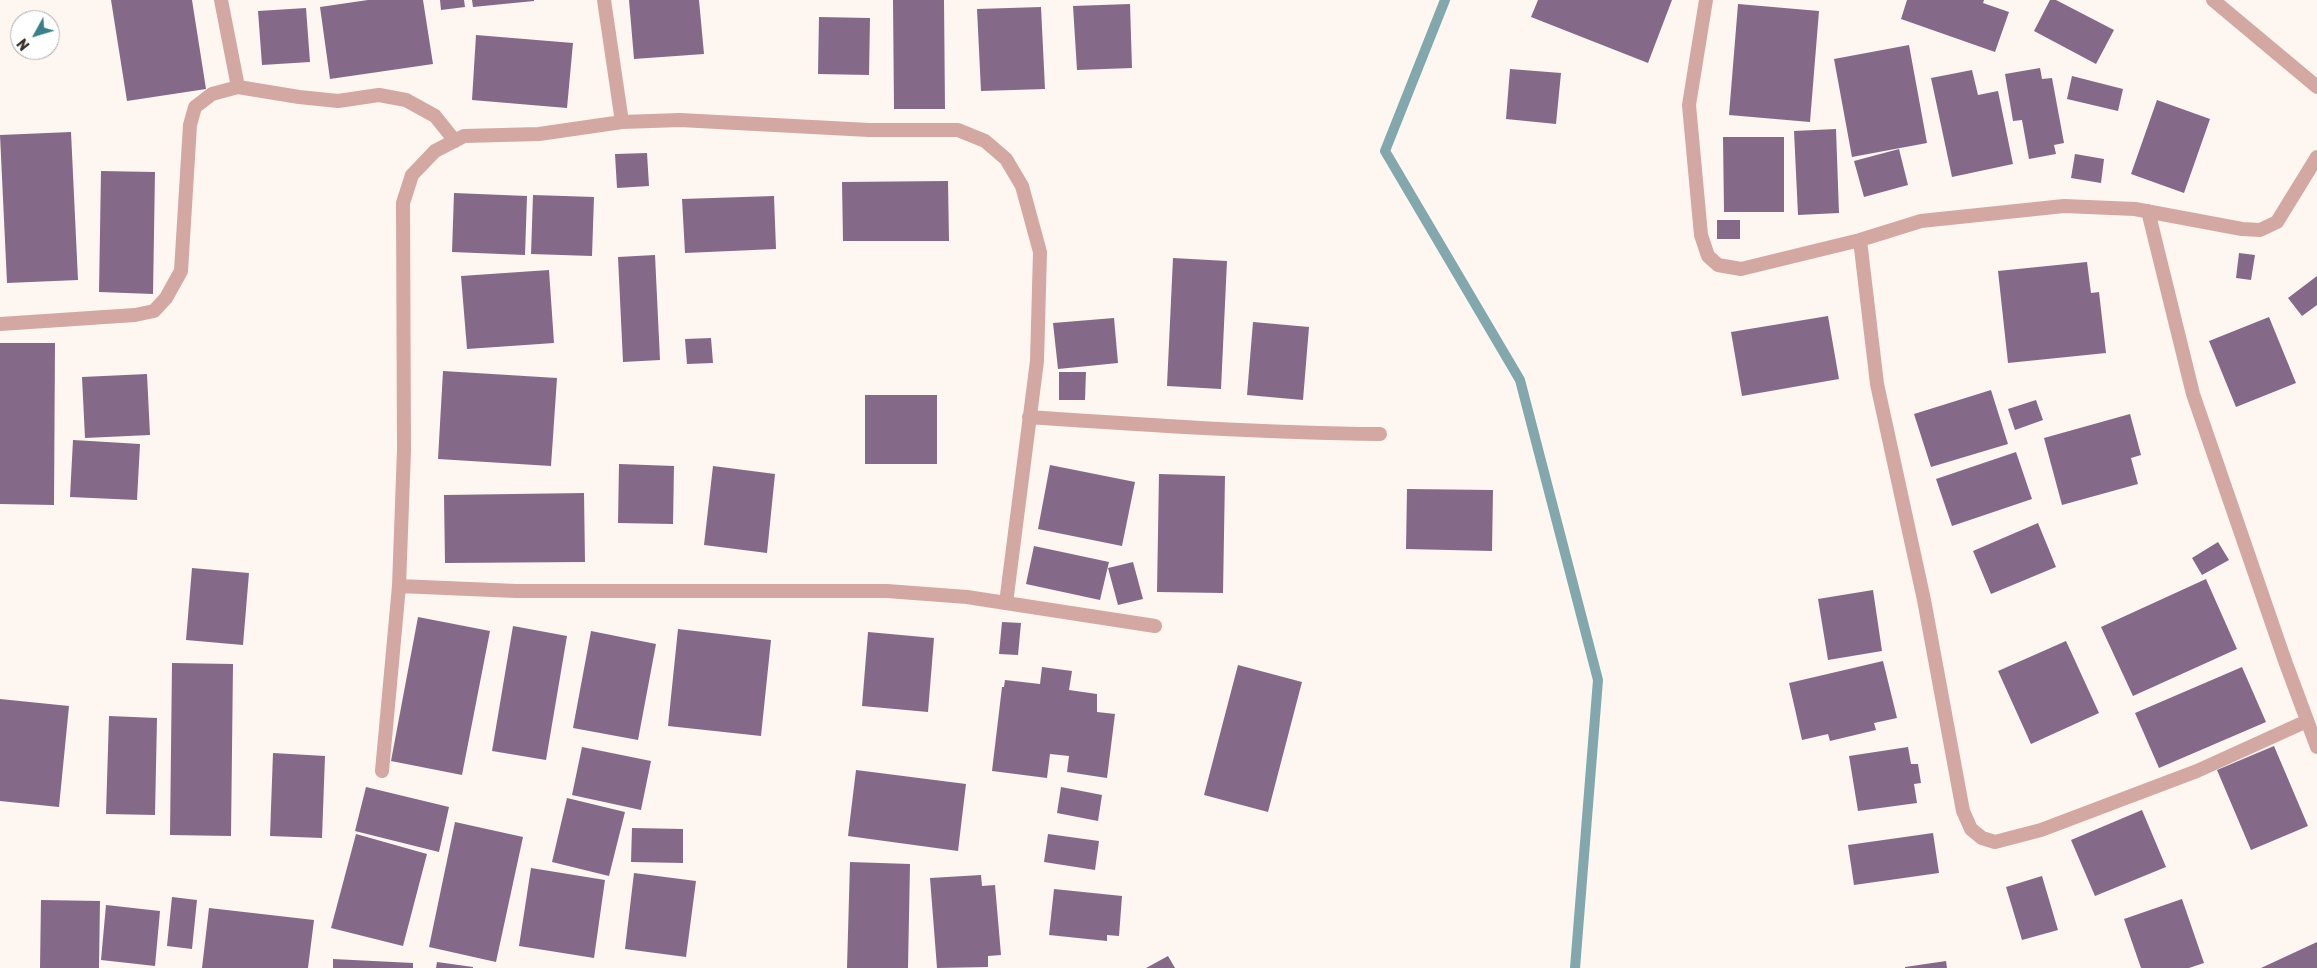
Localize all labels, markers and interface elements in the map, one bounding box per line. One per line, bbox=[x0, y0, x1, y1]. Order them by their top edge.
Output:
north arrow bbox=[10, 10, 60, 60]
text: N bbox=[14, 35, 34, 53]

